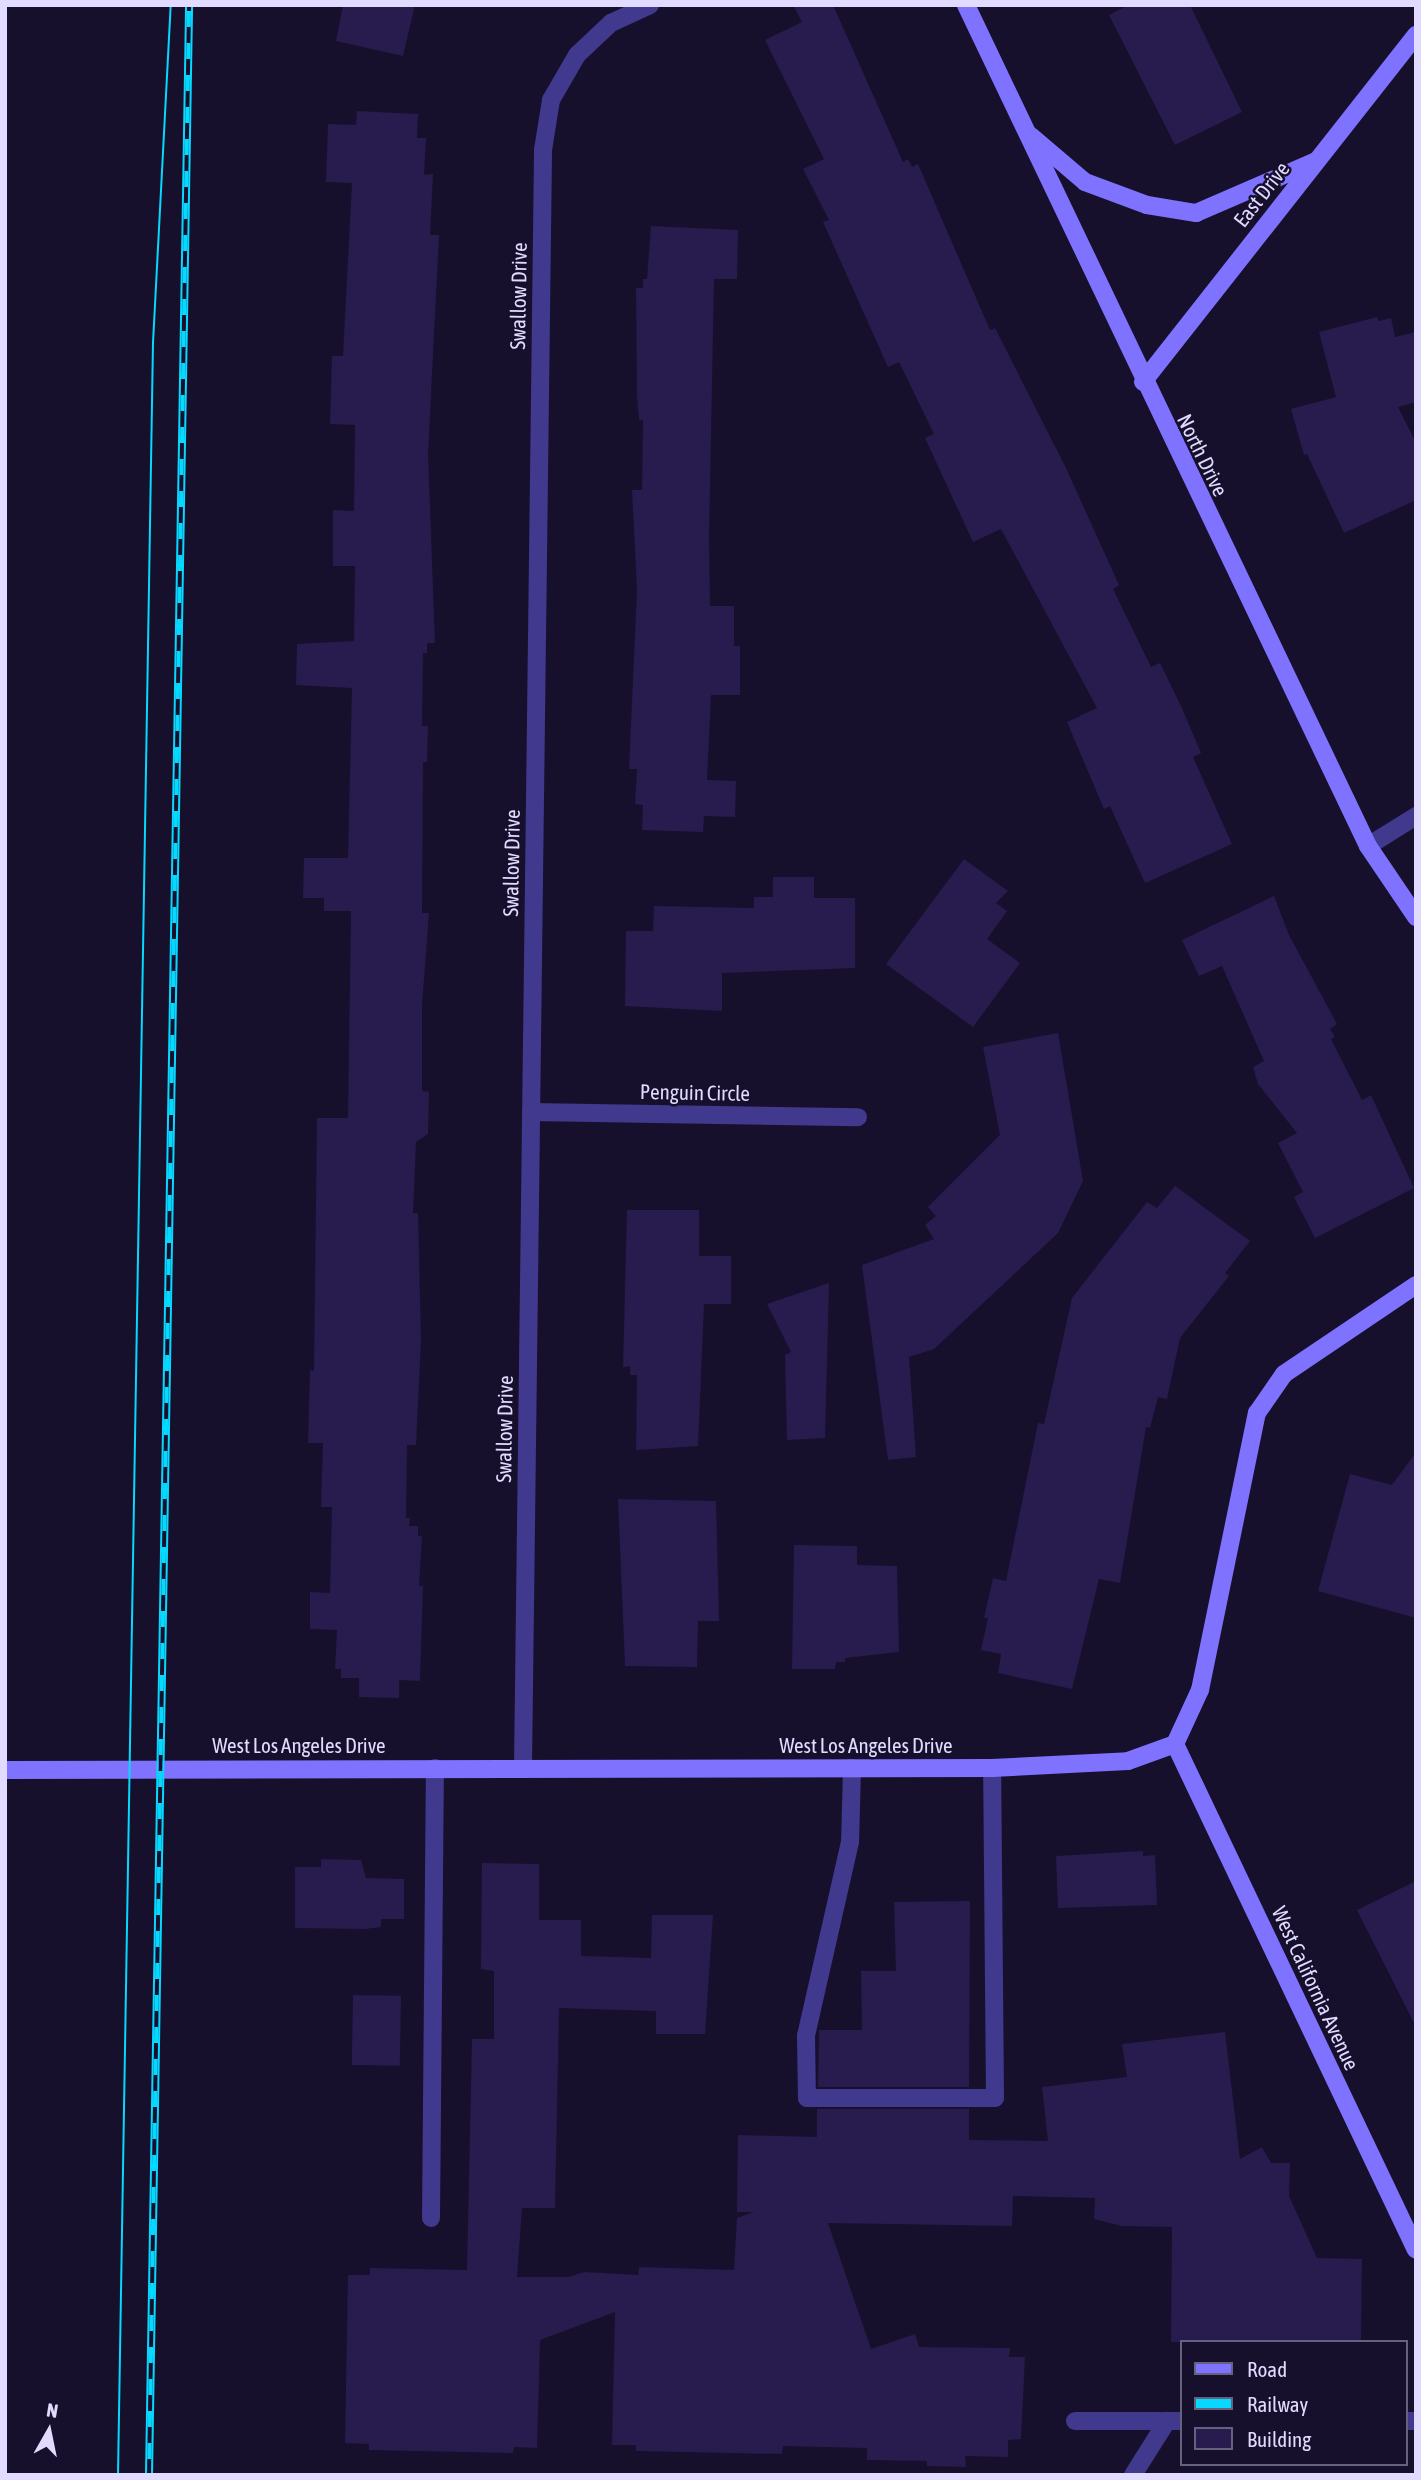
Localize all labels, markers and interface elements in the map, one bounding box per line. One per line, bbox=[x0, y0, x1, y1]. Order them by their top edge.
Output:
street label: East Drive bbox=[1228, 156, 1294, 232]
street label: Swallow Drive bbox=[504, 242, 532, 350]
street label: North Drive bbox=[1172, 410, 1234, 500]
street label: Swallow Drive bbox=[497, 809, 525, 917]
street label: Penguin Circle bbox=[640, 1078, 750, 1106]
street label: Swallow Drive bbox=[490, 1375, 518, 1483]
street label: West Los Angeles Drive bbox=[212, 1732, 386, 1758]
street label: West Los Angeles Drive bbox=[779, 1732, 953, 1758]
street label: West California Avenue bbox=[1267, 1902, 1365, 2074]
legend bbox=[1180, 2340, 1407, 2466]
text: Road bbox=[1247, 2357, 1287, 2381]
text: Railway bbox=[1247, 2392, 1308, 2416]
north arrow bbox=[14, 2396, 84, 2466]
text: N bbox=[45, 2399, 60, 2422]
text: Building bbox=[1247, 2427, 1311, 2451]

